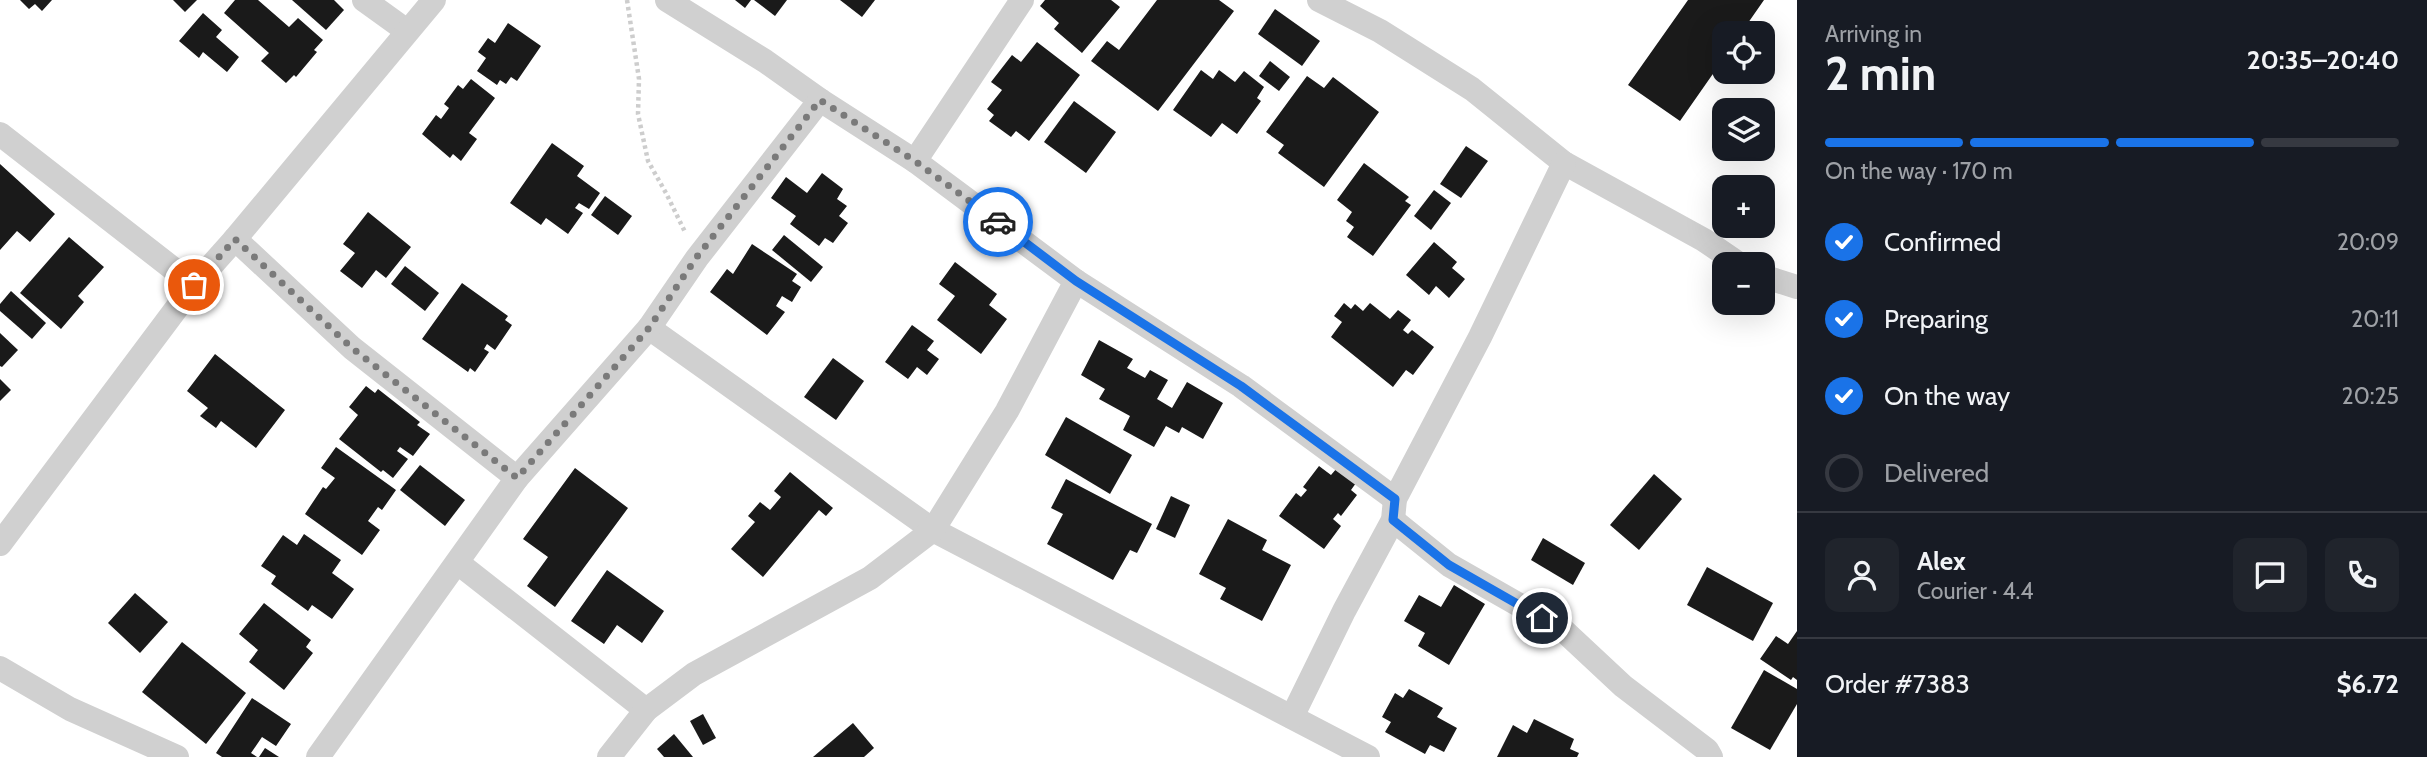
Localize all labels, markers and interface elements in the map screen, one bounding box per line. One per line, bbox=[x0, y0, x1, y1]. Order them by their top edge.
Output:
text: Arriving in bbox=[1825, 20, 1922, 48]
map controls bbox=[1712, 21, 1775, 315]
button: locate bbox=[1712, 21, 1775, 84]
text: 20:35–20:40 bbox=[2247, 44, 2399, 76]
text: 2 min bbox=[1825, 46, 1936, 102]
button: layers bbox=[1712, 98, 1775, 161]
text: On the way · 170 m bbox=[1825, 157, 2013, 185]
button: + bbox=[1712, 175, 1775, 238]
courier bbox=[963, 187, 1033, 257]
icon: car bbox=[979, 203, 1017, 241]
icon: check bbox=[1825, 223, 1863, 261]
text: Confirmed bbox=[1884, 226, 2001, 258]
text: 20:09 bbox=[2337, 228, 2399, 256]
button: − bbox=[1712, 252, 1775, 315]
pin bbox=[164, 255, 224, 315]
icon: bag bbox=[175, 266, 213, 304]
icon: check bbox=[1825, 300, 1863, 338]
text: Preparing bbox=[1884, 303, 1988, 335]
text: 20:11 bbox=[2351, 305, 2399, 333]
icon: check bbox=[1825, 377, 1863, 415]
text: On the way bbox=[1884, 380, 2010, 412]
text: 20:25 bbox=[2342, 382, 2399, 410]
text: Delivered bbox=[1884, 457, 1989, 489]
button: person bbox=[1825, 538, 1899, 612]
button: chat bbox=[2233, 538, 2307, 612]
button: phone bbox=[2325, 538, 2399, 612]
text: Alex bbox=[1917, 545, 1966, 577]
text: Courier · 4.4 bbox=[1917, 577, 2034, 605]
pin bbox=[1512, 588, 1572, 648]
icon: home bbox=[1523, 599, 1561, 637]
text: Order #7383 bbox=[1825, 668, 1970, 700]
text: $6.72 bbox=[2337, 668, 2399, 700]

